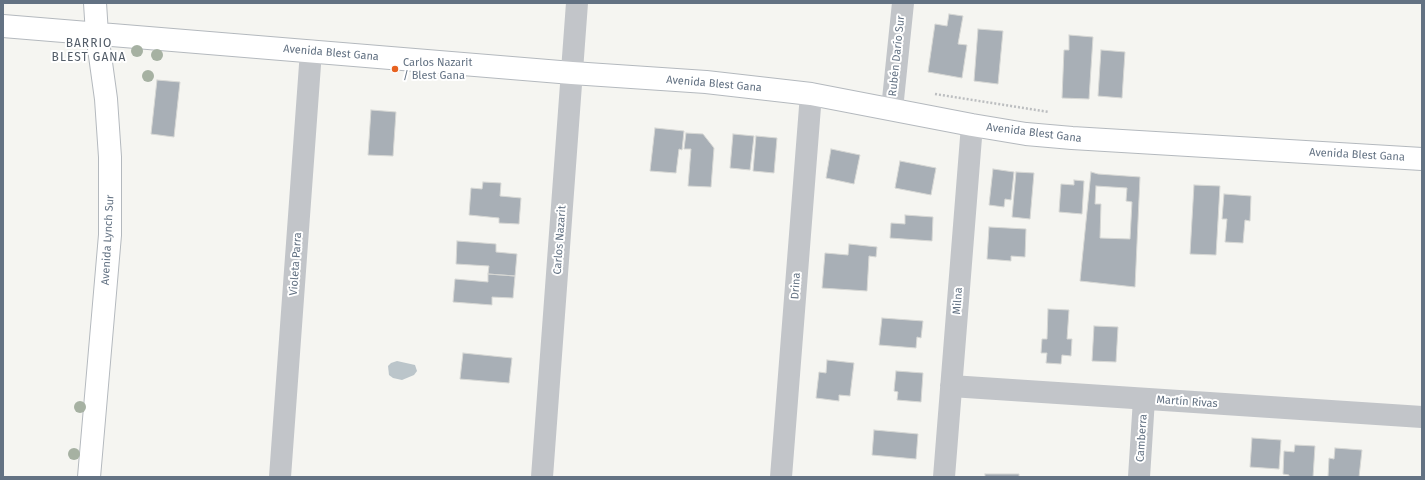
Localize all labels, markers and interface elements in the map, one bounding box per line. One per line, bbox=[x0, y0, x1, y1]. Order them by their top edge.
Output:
street label: Rubén Darío Sur bbox=[886, 15, 908, 97]
district label: BARRIO BLEST GANA bbox=[52, 37, 126, 65]
street label: Avenida Blest Gana bbox=[283, 42, 379, 64]
place label: Carlos Nazarit / Blest Gana bbox=[403, 56, 472, 82]
marker: Carlos Nazarit / Blest Gana bbox=[390, 64, 400, 74]
street label: Avenida Blest Gana bbox=[666, 73, 762, 95]
street label: Avenida Blest Gana bbox=[986, 121, 1082, 145]
street label: Avenida Blest Gana bbox=[1309, 146, 1405, 164]
street label: Avenida Lynch Sur bbox=[99, 194, 117, 286]
street label: Carlos Nazarit bbox=[551, 205, 569, 275]
street label: Violeta Parra bbox=[287, 232, 305, 296]
street label: Drina bbox=[788, 272, 804, 300]
street label: Milna bbox=[950, 287, 966, 315]
street label: Martín Rivas bbox=[1156, 393, 1218, 411]
street label: Camberra bbox=[1134, 414, 1150, 462]

